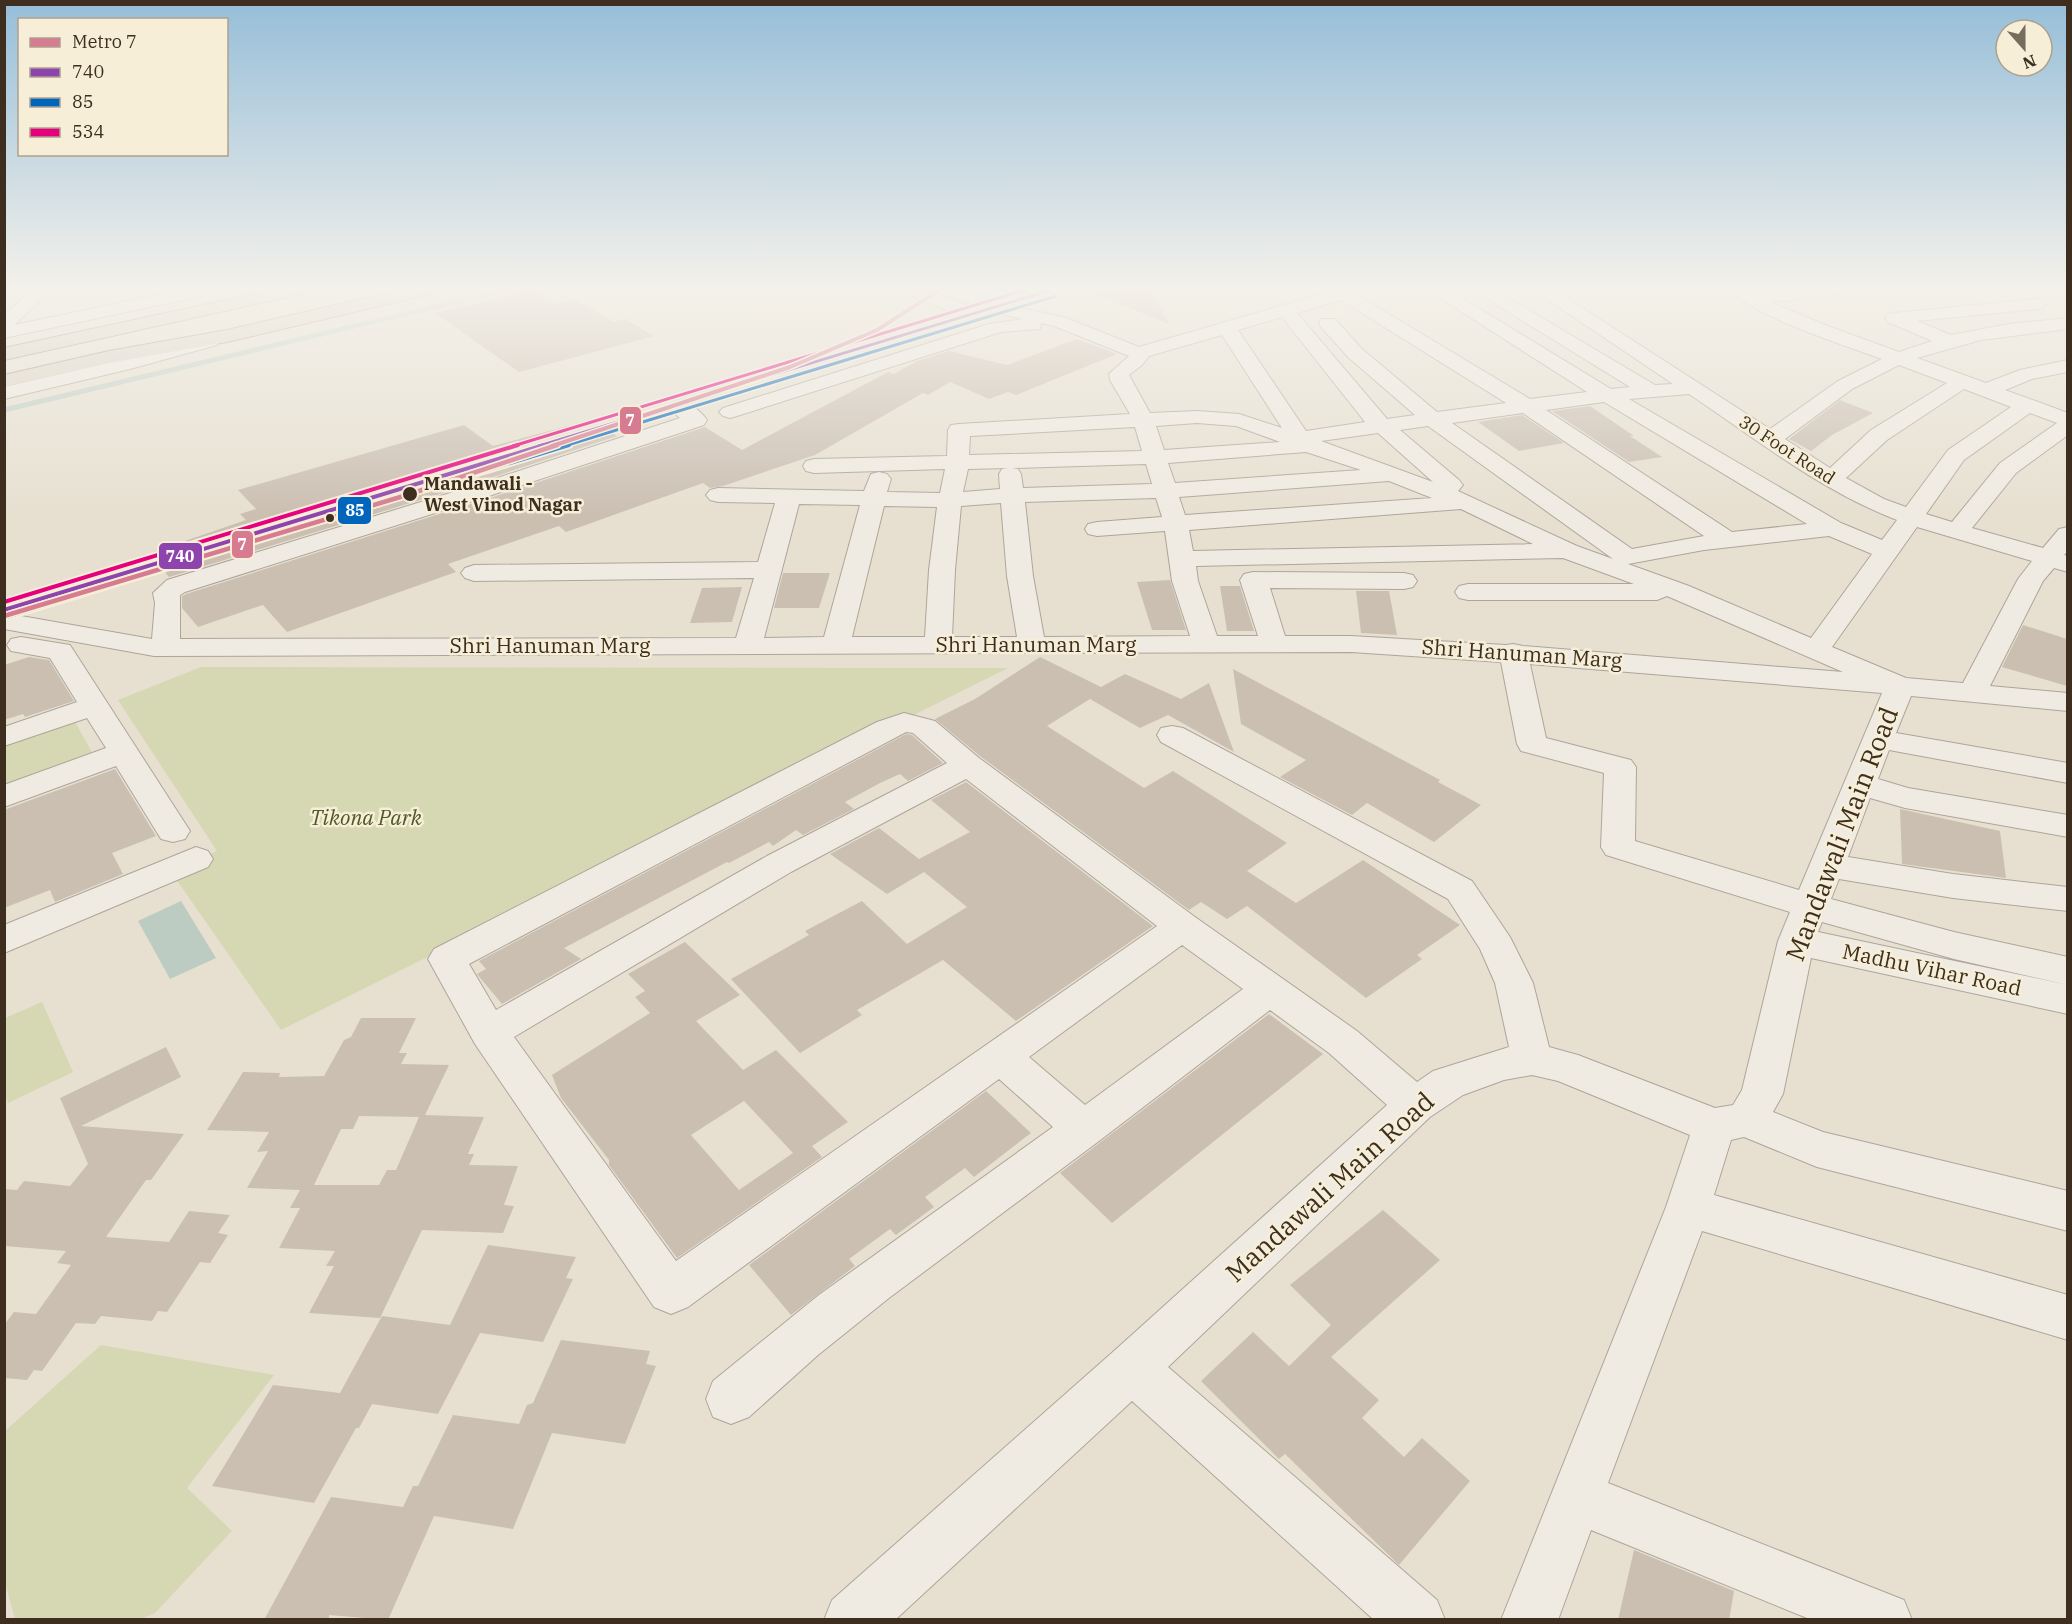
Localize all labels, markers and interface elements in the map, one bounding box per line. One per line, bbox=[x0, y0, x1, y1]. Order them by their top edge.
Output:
legend bbox=[18, 18, 228, 156]
north arrow bbox=[1994, 18, 2054, 78]
text: Metro 7 bbox=[72, 30, 137, 53]
text: N bbox=[2020, 50, 2039, 74]
text: 740 bbox=[72, 60, 104, 83]
text: 85 bbox=[72, 90, 94, 113]
text: 534 bbox=[72, 120, 104, 143]
line badge: 7 bbox=[619, 406, 642, 435]
text: 7 bbox=[625, 410, 635, 430]
street label: 30 Foot Road bbox=[1735, 410, 1840, 489]
place label: Mandawali - West Vinod Nagar bbox=[424, 472, 582, 516]
marker: Mandawali - West Vinod Nagar bbox=[401, 485, 419, 503]
line badge: 85 bbox=[337, 496, 372, 525]
text: 85 bbox=[345, 500, 365, 520]
unlabelled marker bbox=[324, 512, 336, 524]
line badge: 7 bbox=[231, 530, 254, 559]
text: 7 bbox=[237, 534, 247, 554]
line badge: 740 bbox=[158, 542, 203, 570]
text: 740 bbox=[166, 546, 195, 566]
street label: Shri Hanuman Marg bbox=[936, 630, 1137, 658]
street label: Shri Hanuman Marg bbox=[450, 631, 651, 659]
street label: Shri Hanuman Marg bbox=[1421, 632, 1624, 674]
street label: Mandawali Main Road bbox=[1777, 702, 1905, 965]
park label: Tikona Park bbox=[310, 803, 423, 831]
street label: Madhu Vihar Road bbox=[1840, 936, 2025, 1002]
street label: Mandawali Main Road bbox=[1218, 1084, 1441, 1289]

